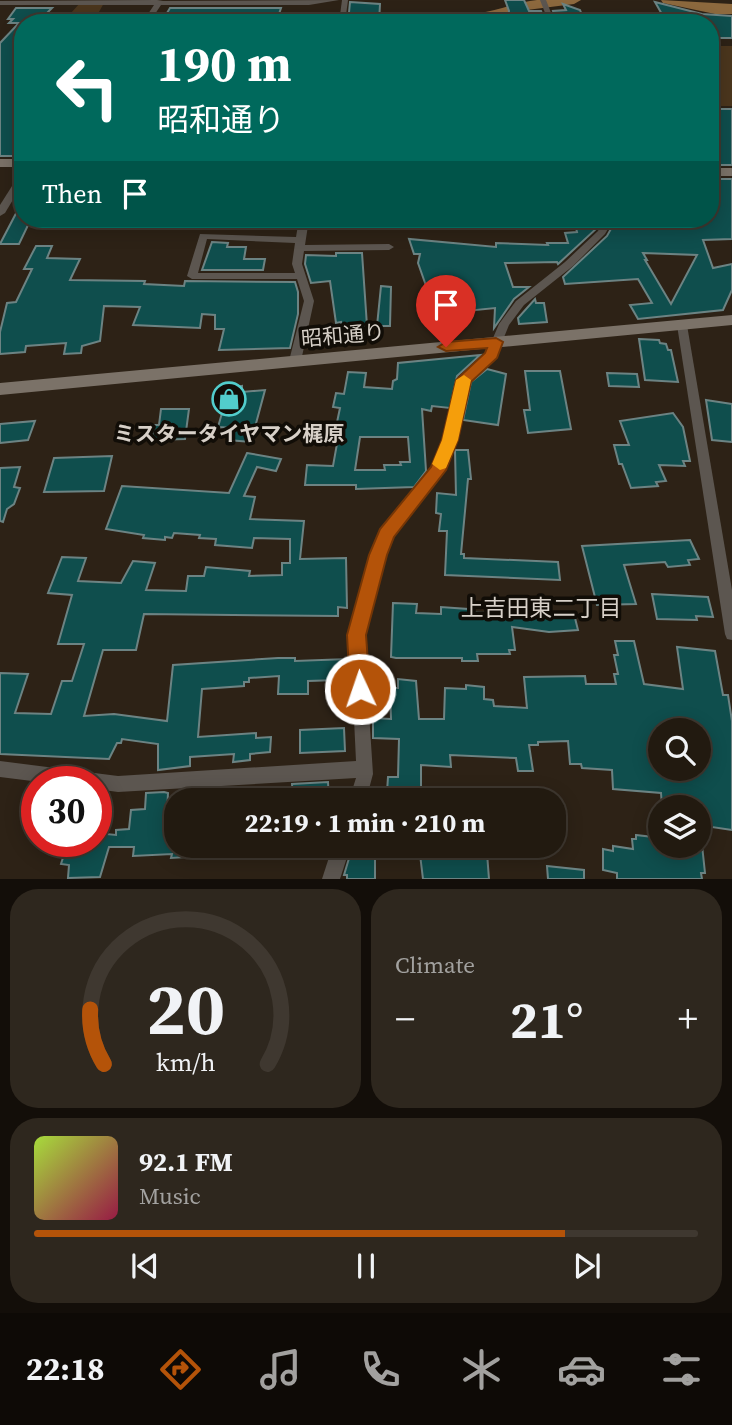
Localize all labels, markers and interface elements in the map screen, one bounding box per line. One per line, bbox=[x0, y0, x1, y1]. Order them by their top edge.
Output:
text: 190 m bbox=[157, 30, 292, 97]
icon: left bbox=[42, 42, 133, 133]
text: 昭和通り bbox=[157, 98, 285, 142]
icon: arrive bbox=[116, 175, 154, 213]
text: Then bbox=[42, 176, 102, 212]
pin bbox=[416, 275, 476, 347]
icon: arrive bbox=[427, 286, 465, 324]
street label: 昭和通り bbox=[300, 317, 386, 353]
shop icon: ミスタータイヤマン梶原 bbox=[210, 380, 248, 418]
place label: ミスタータイヤマン梶原 bbox=[114, 419, 344, 448]
district label: 上吉田東二丁目 bbox=[461, 592, 622, 624]
position arrow bbox=[323, 652, 397, 726]
map controls bbox=[648, 718, 711, 858]
button: search bbox=[648, 718, 711, 781]
speed limit sign: 30 bbox=[21, 766, 112, 857]
button: layers bbox=[648, 795, 711, 858]
text: 22:19 · 1 min · 210 m bbox=[245, 805, 485, 841]
text: Climate bbox=[395, 949, 475, 981]
text: 20 bbox=[146, 960, 225, 1059]
text: 21° bbox=[510, 984, 583, 1055]
text: − bbox=[395, 993, 415, 1045]
text: + bbox=[678, 993, 698, 1045]
text: km/h bbox=[156, 1045, 215, 1079]
text: 92.1 FM bbox=[139, 1144, 233, 1180]
text: Music bbox=[139, 1180, 201, 1212]
icon: previous bbox=[126, 1247, 164, 1285]
icon: pause bbox=[347, 1247, 385, 1285]
icon: next bbox=[568, 1247, 606, 1285]
icon: directions bbox=[156, 1345, 205, 1394]
icon: music bbox=[256, 1345, 305, 1394]
icon: phone bbox=[356, 1345, 405, 1394]
icon: climate bbox=[457, 1345, 506, 1394]
icon: car bbox=[557, 1345, 606, 1394]
icon: filters bbox=[657, 1345, 706, 1394]
text: 22:18 bbox=[26, 1347, 105, 1391]

